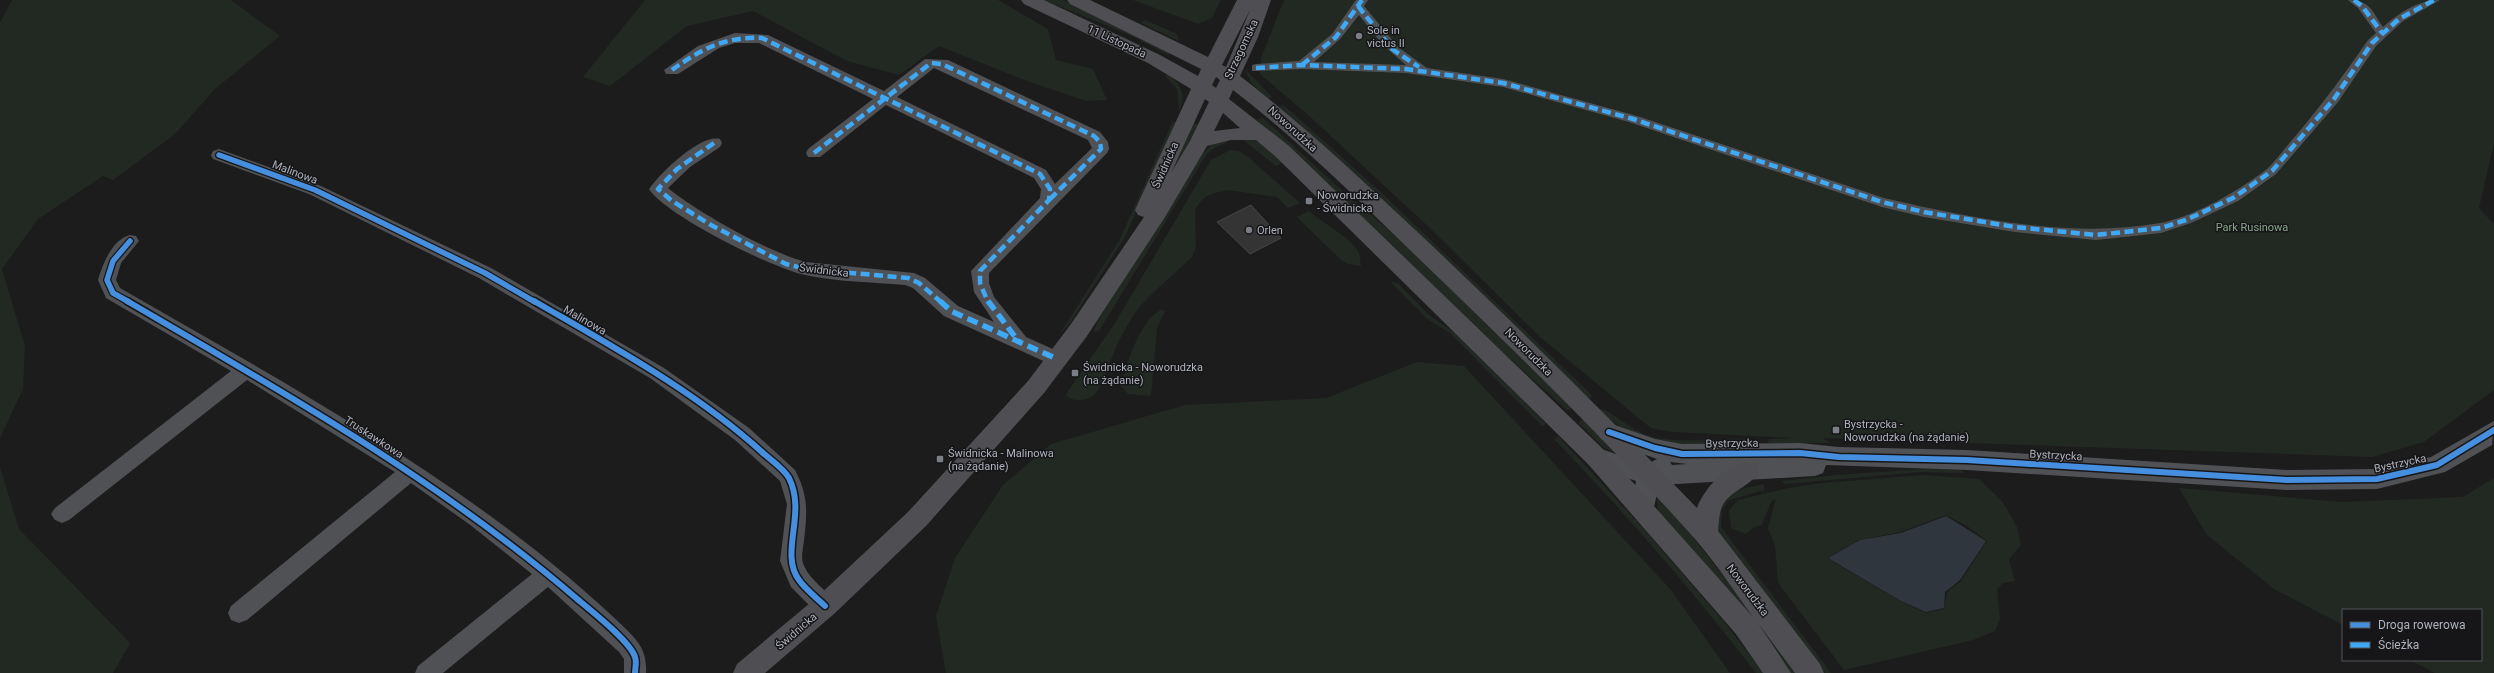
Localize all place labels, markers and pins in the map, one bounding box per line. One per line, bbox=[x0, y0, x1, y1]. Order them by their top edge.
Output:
place label: Sole in victus II bbox=[1367, 24, 1405, 50]
marker: Sole in victus II bbox=[1354, 31, 1364, 41]
place label: Noworudzka - Świdnicka bbox=[1317, 189, 1379, 215]
marker: Noworudzka - Świdnicka bbox=[1304, 196, 1314, 206]
place label: Orlen bbox=[1257, 224, 1283, 237]
marker: Orlen bbox=[1244, 225, 1254, 235]
place label: Świdnicka - Noworudzka (na żądanie) bbox=[1083, 361, 1203, 387]
marker: Świdnicka - Noworudzka (na żądanie) bbox=[1070, 368, 1080, 378]
place label: Bystrzycka - Noworudzka (na żądanie) bbox=[1844, 418, 1969, 444]
marker: Bystrzycka - Noworudzka (na żądanie) bbox=[1831, 425, 1841, 435]
place label: Świdnicka - Malinowa (na żądanie) bbox=[948, 447, 1054, 473]
marker: Świdnicka - Malinowa (na żądanie) bbox=[935, 454, 945, 464]

